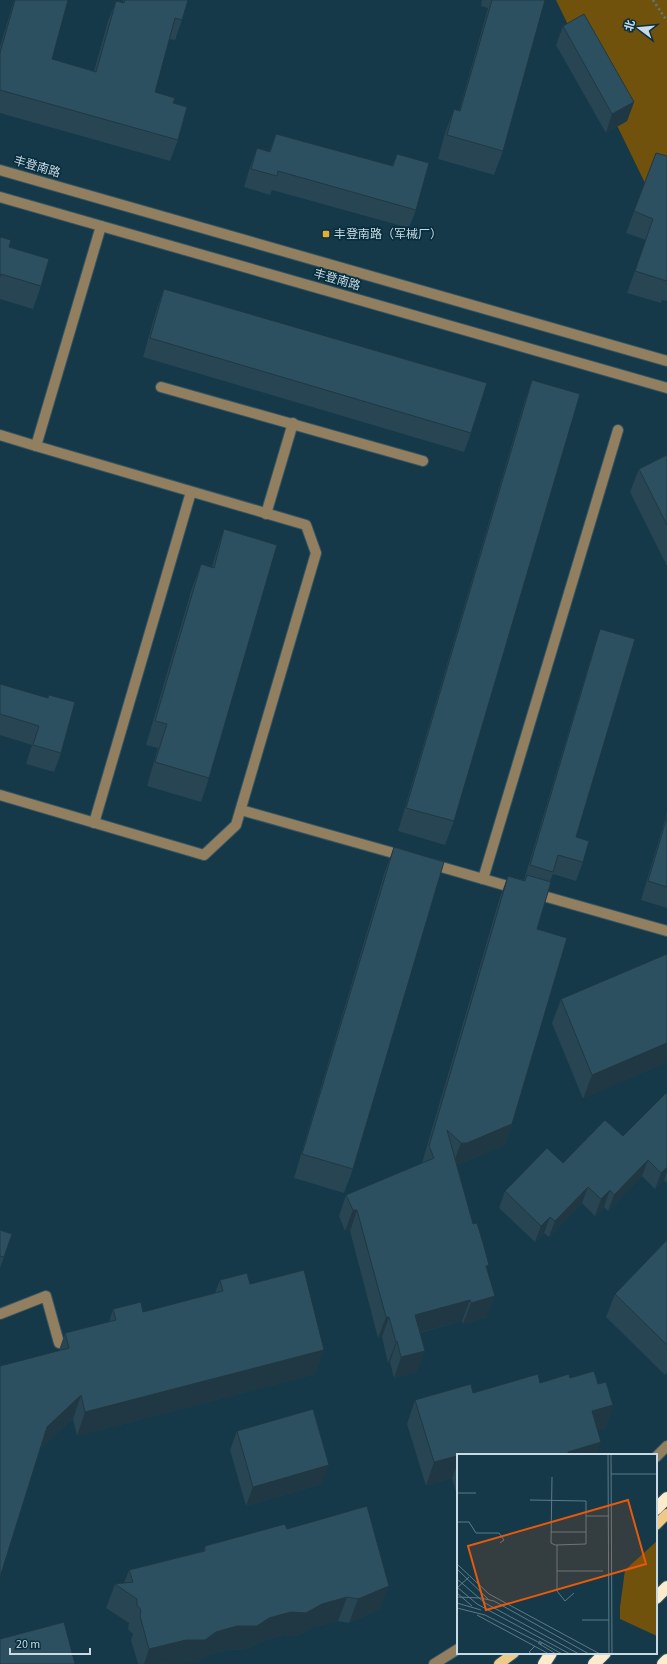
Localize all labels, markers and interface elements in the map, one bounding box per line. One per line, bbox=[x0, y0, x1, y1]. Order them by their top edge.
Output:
north arrow bbox=[619, 8, 659, 48]
text: 北 bbox=[621, 18, 639, 33]
street label: 丰登南路 bbox=[12, 152, 62, 182]
place label: 丰登南路（军械厂） bbox=[334, 226, 442, 243]
marker: 丰登南路（军械厂） bbox=[321, 229, 331, 239]
street label: 丰登南路 bbox=[312, 265, 362, 295]
inset map bbox=[457, 1454, 657, 1654]
scale bar bbox=[10, 1630, 90, 1656]
text: 20 m bbox=[16, 1636, 40, 1653]

